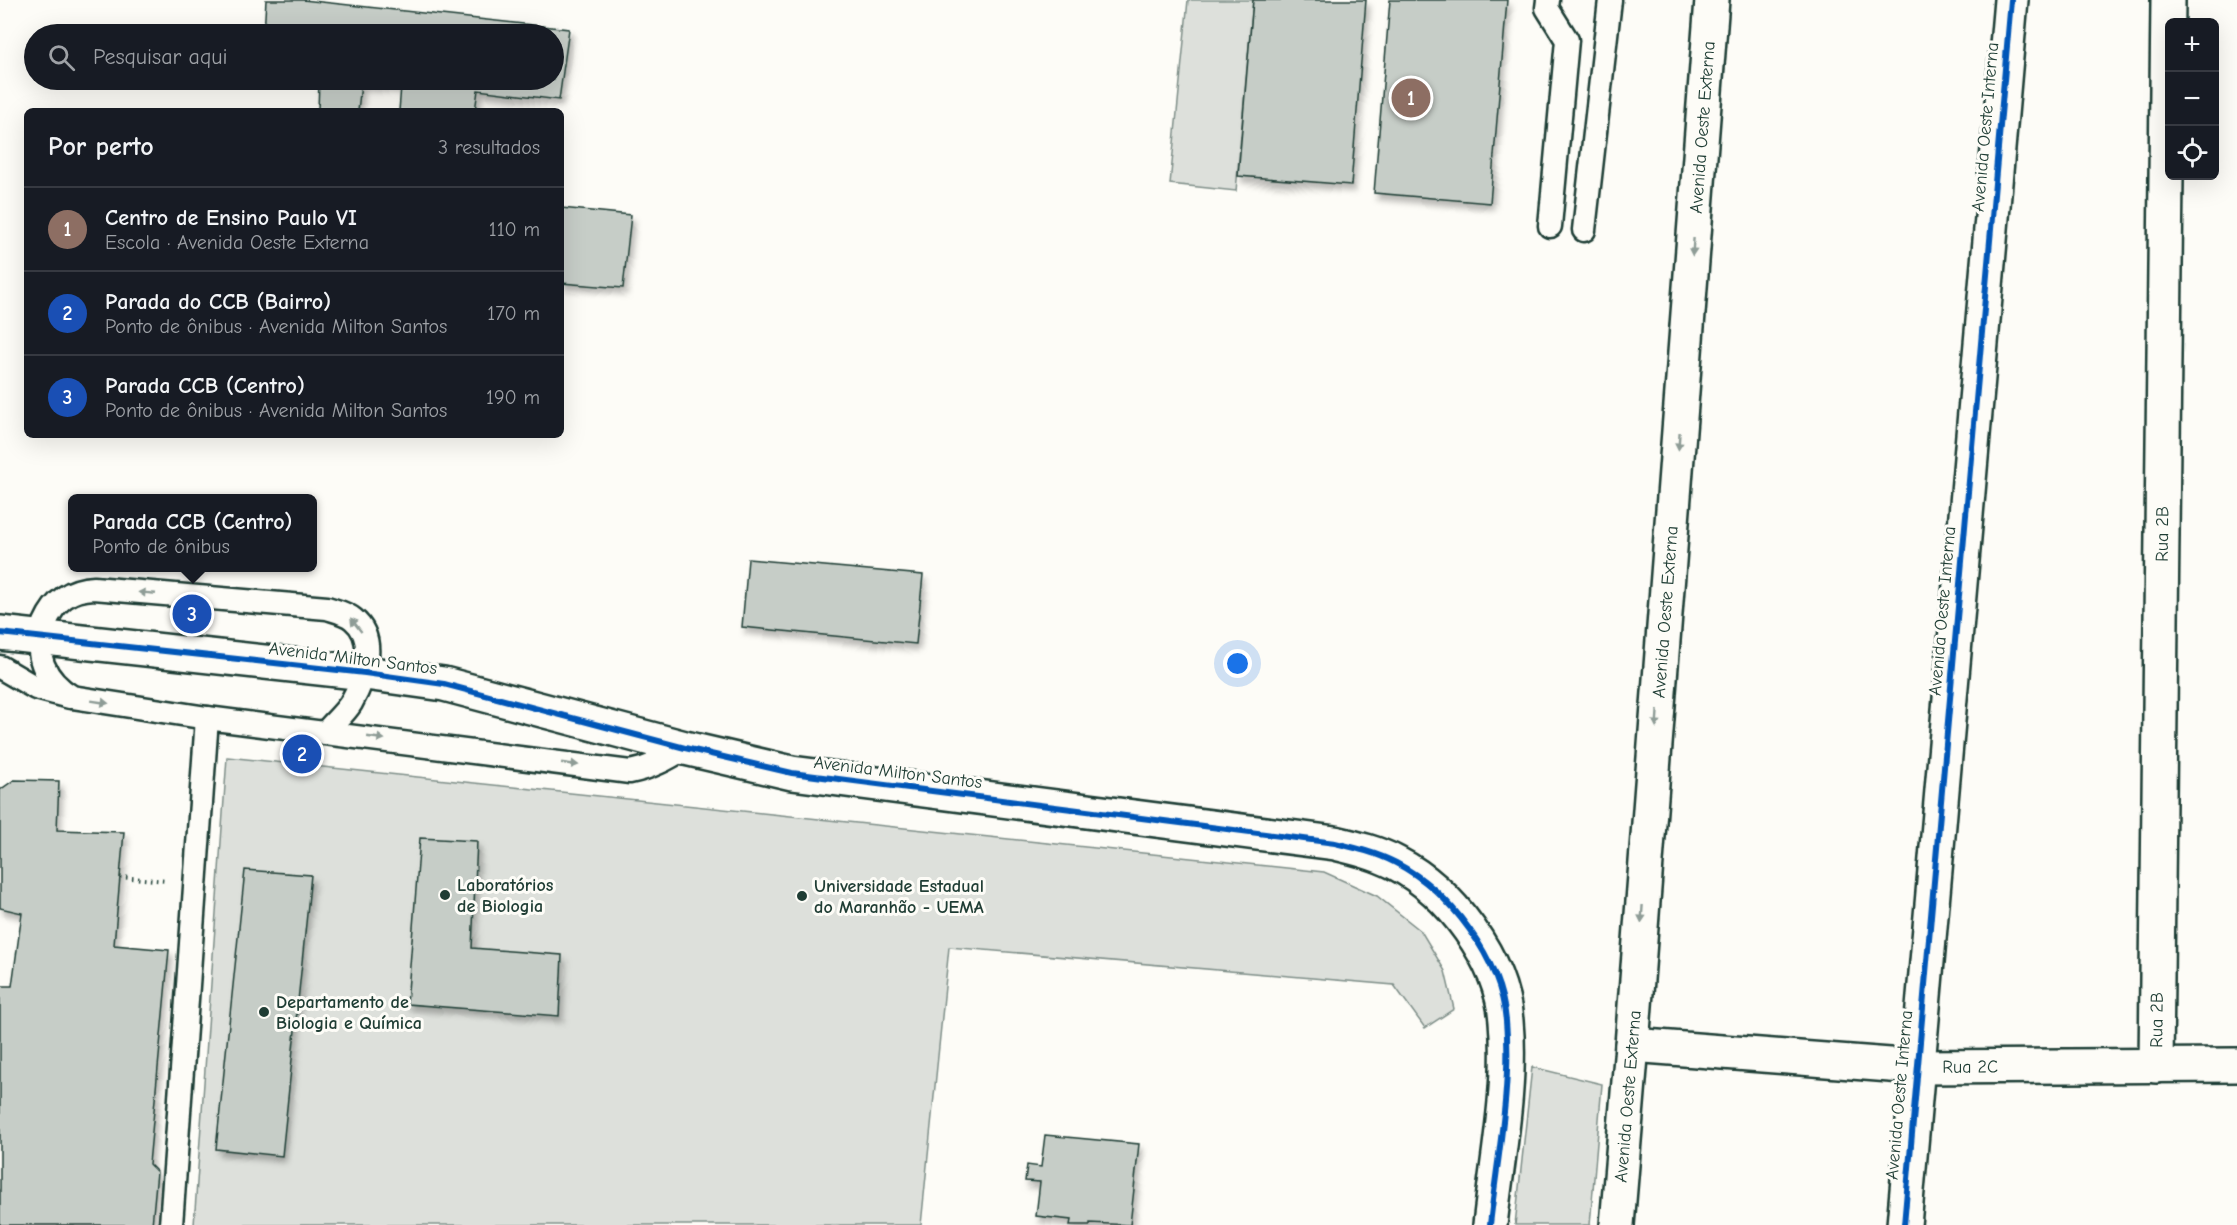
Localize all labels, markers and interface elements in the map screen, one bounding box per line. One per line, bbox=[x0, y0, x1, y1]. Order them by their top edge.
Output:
map controls bbox=[2165, 18, 2219, 180]
button: + bbox=[2165, 18, 2219, 72]
search box bbox=[24, 24, 564, 90]
street label: Avenida Oeste Externa bbox=[1686, 40, 1720, 214]
icon: search bbox=[45, 41, 78, 74]
street label: Avenida Oeste Interna bbox=[1968, 41, 2003, 213]
text: Pesquisar aqui bbox=[93, 44, 228, 70]
button: − bbox=[2165, 72, 2219, 126]
pin: 1 bbox=[1392, 76, 1430, 120]
button: locate bbox=[2165, 126, 2219, 180]
text: Por perto bbox=[48, 132, 154, 162]
text: 3 resultados bbox=[438, 136, 540, 159]
text: Centro de Ensino Paulo VI bbox=[105, 205, 357, 231]
text: 1 bbox=[64, 218, 71, 241]
text: 110 m bbox=[489, 218, 540, 241]
text: Escola · Avenida Oeste Externa bbox=[105, 231, 369, 254]
one-way arrow bbox=[1689, 237, 1698, 256]
text: Parada do CCB (Bairro) bbox=[105, 289, 331, 315]
text: 2 bbox=[63, 302, 72, 325]
text: 170 m bbox=[487, 302, 540, 325]
text: Ponto de ônibus · Avenida Milton Santos bbox=[105, 315, 447, 338]
text: Parada CCB (Centro) bbox=[105, 373, 305, 399]
text: 3 bbox=[63, 386, 72, 409]
text: 190 m bbox=[486, 386, 540, 409]
text: Ponto de ônibus · Avenida Milton Santos bbox=[105, 399, 447, 422]
one-way arrow bbox=[1674, 432, 1683, 451]
popup bbox=[68, 494, 317, 572]
street label: Rua 2B bbox=[2152, 506, 2173, 562]
text: Parada CCB (Centro) bbox=[93, 509, 292, 535]
street label: Avenida Oeste Externa bbox=[1649, 525, 1683, 699]
street label: Avenida Oeste Interna bbox=[1925, 525, 1960, 697]
text: Ponto de ônibus bbox=[93, 535, 230, 558]
one-way arrow bbox=[138, 588, 157, 598]
pin: 3 bbox=[172, 592, 212, 636]
one-way arrow bbox=[350, 617, 363, 633]
street label: Avenida Milton Santos bbox=[268, 638, 438, 679]
your location bbox=[1223, 649, 1252, 678]
one-way arrow bbox=[90, 697, 109, 706]
one-way arrow bbox=[1652, 710, 1662, 729]
pin: 2 bbox=[282, 732, 322, 777]
one-way arrow bbox=[367, 734, 386, 743]
street label: Avenida Milton Santos bbox=[813, 752, 983, 793]
one-way arrow bbox=[560, 759, 579, 768]
place label: Laboratórios de Biologia bbox=[457, 875, 554, 917]
place label: Universidade Estadual do Maranhão - UEMA bbox=[814, 876, 984, 918]
marker: Laboratórios de Biologia bbox=[438, 888, 452, 902]
marker: Universidade Estadual do Maranhão - UEMA bbox=[795, 889, 809, 903]
one-way arrow bbox=[1638, 904, 1647, 923]
place label: Departamento de Biologia e Química bbox=[276, 992, 422, 1034]
street label: Rua 2B bbox=[2146, 992, 2168, 1048]
marker: Departamento de Biologia e Química bbox=[257, 1005, 271, 1019]
street label: Avenida Oeste Interna bbox=[1882, 1009, 1917, 1181]
street label: Avenida Oeste Externa bbox=[1611, 1010, 1646, 1183]
street label: Rua 2C bbox=[1942, 1056, 1998, 1078]

